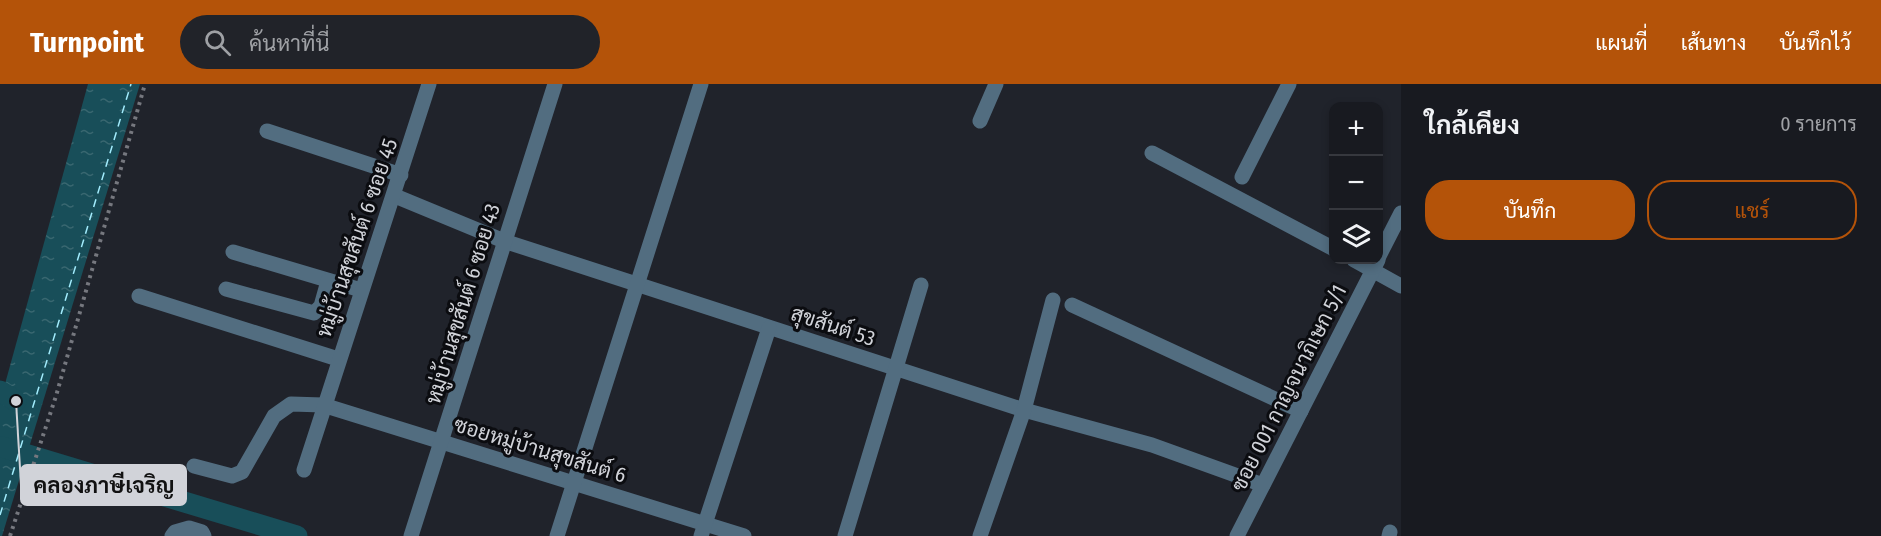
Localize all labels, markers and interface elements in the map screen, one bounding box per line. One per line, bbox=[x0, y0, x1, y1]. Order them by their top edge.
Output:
search box bbox=[180, 15, 600, 69]
text: Turnpoint bbox=[30, 26, 144, 59]
icon: search bbox=[201, 26, 234, 59]
text: ค้นหาที่นี่ bbox=[249, 30, 329, 57]
text: แผนที่ bbox=[1595, 30, 1648, 56]
text: เส้นทาง bbox=[1681, 30, 1746, 56]
text: บันทึกไว้ bbox=[1779, 30, 1851, 56]
map controls bbox=[1329, 102, 1383, 264]
button: + bbox=[1329, 102, 1383, 156]
text: ใกล้เคียง bbox=[1425, 110, 1520, 141]
text: 0 รายการ bbox=[1780, 112, 1857, 136]
street label: หมู่บ้านสุขสันต์ 6 ซอย 45 bbox=[310, 135, 405, 341]
button: − bbox=[1329, 156, 1383, 210]
button: บันทึก bbox=[1425, 180, 1635, 240]
button: แชร์ bbox=[1647, 180, 1857, 240]
street label: หมู่บ้านสุขสันต์ 6 ซอย 43 bbox=[419, 200, 508, 408]
button: layers bbox=[1329, 210, 1383, 264]
street label: ซอย 001 กาญจนาภิเษก 5/1 bbox=[1226, 280, 1352, 496]
street label: สุขสันต์ 53 bbox=[787, 299, 879, 353]
street label: ซอยหมู่บ้านสุขสันต์ 6 bbox=[450, 410, 630, 491]
callout: คลองภาษีเจริญ bbox=[21, 465, 186, 505]
text: คลองภาษีเจริญ bbox=[34, 471, 175, 499]

